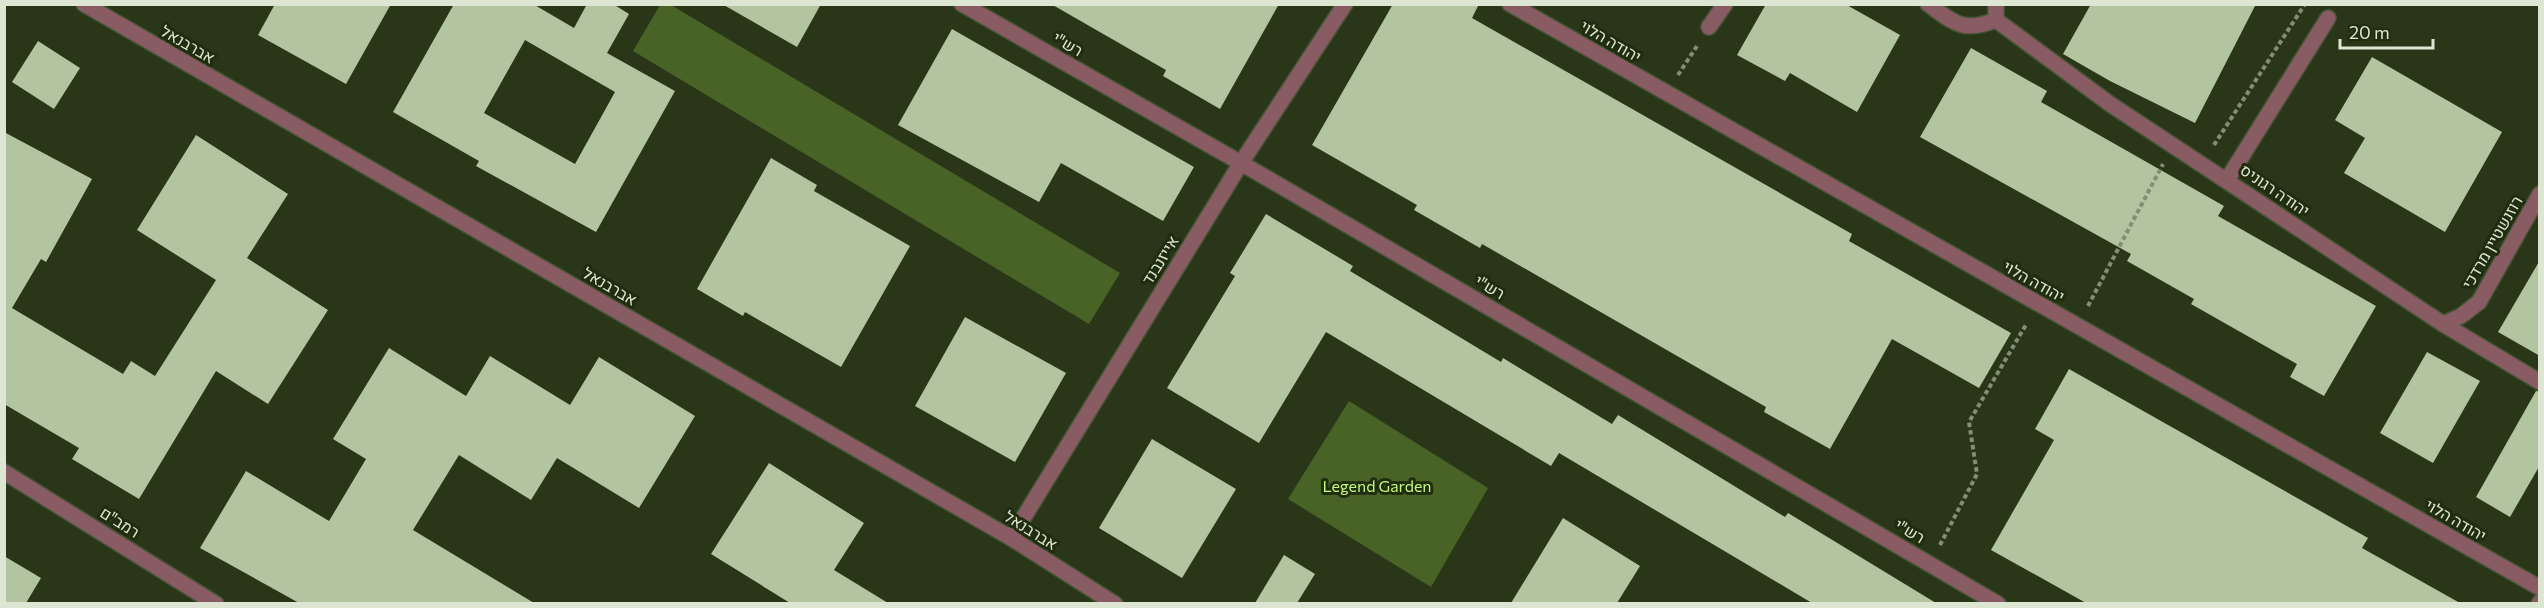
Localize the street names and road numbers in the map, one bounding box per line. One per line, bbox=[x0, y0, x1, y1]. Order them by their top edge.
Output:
street label: יהודה הלוי bbox=[1578, 16, 1645, 66]
street label: אברבנאל bbox=[158, 21, 219, 67]
street label: רש"י bbox=[1050, 28, 1087, 60]
street label: יהודה רגוניס bbox=[2237, 160, 2313, 220]
street label: רוזנשטיין מרדכי bbox=[2457, 192, 2526, 291]
street label: אייזנבנד bbox=[1137, 232, 1182, 288]
street label: יהודה הלוי bbox=[2000, 256, 2068, 305]
street label: אברבנאל bbox=[580, 263, 641, 309]
street label: רש"י bbox=[1472, 271, 1509, 303]
street label: יהודה הלוי bbox=[2423, 495, 2490, 545]
street label: רמב"ם bbox=[97, 502, 143, 541]
street label: אברבנאל bbox=[1001, 506, 1061, 553]
street label: רש"י bbox=[1892, 515, 1929, 547]

